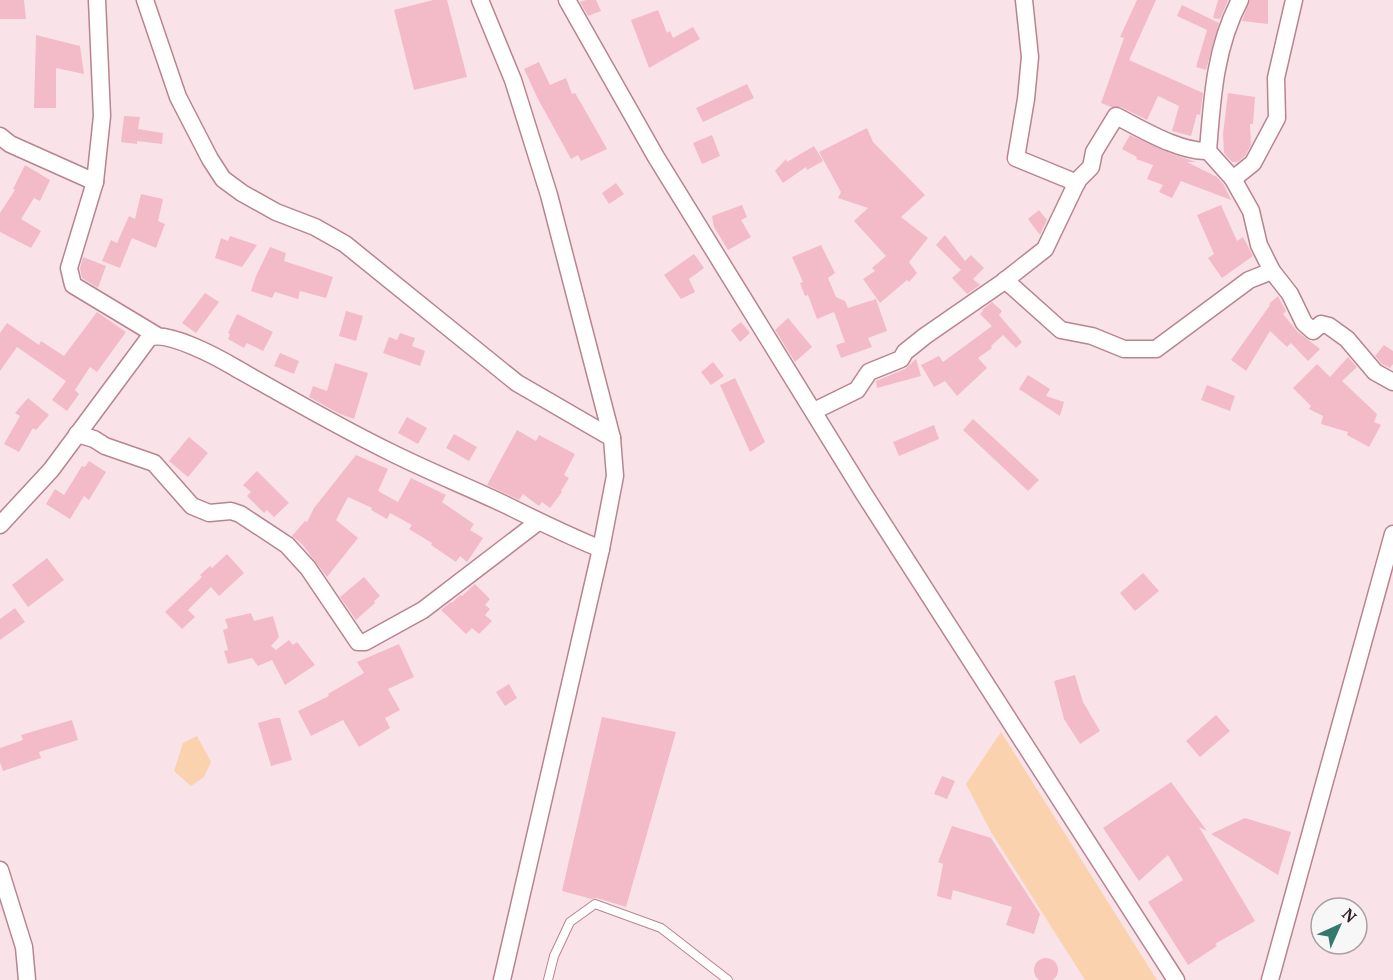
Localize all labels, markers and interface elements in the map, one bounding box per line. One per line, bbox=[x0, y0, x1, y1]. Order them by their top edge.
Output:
north arrow bbox=[1309, 896, 1369, 956]
text: N bbox=[1338, 903, 1362, 927]

